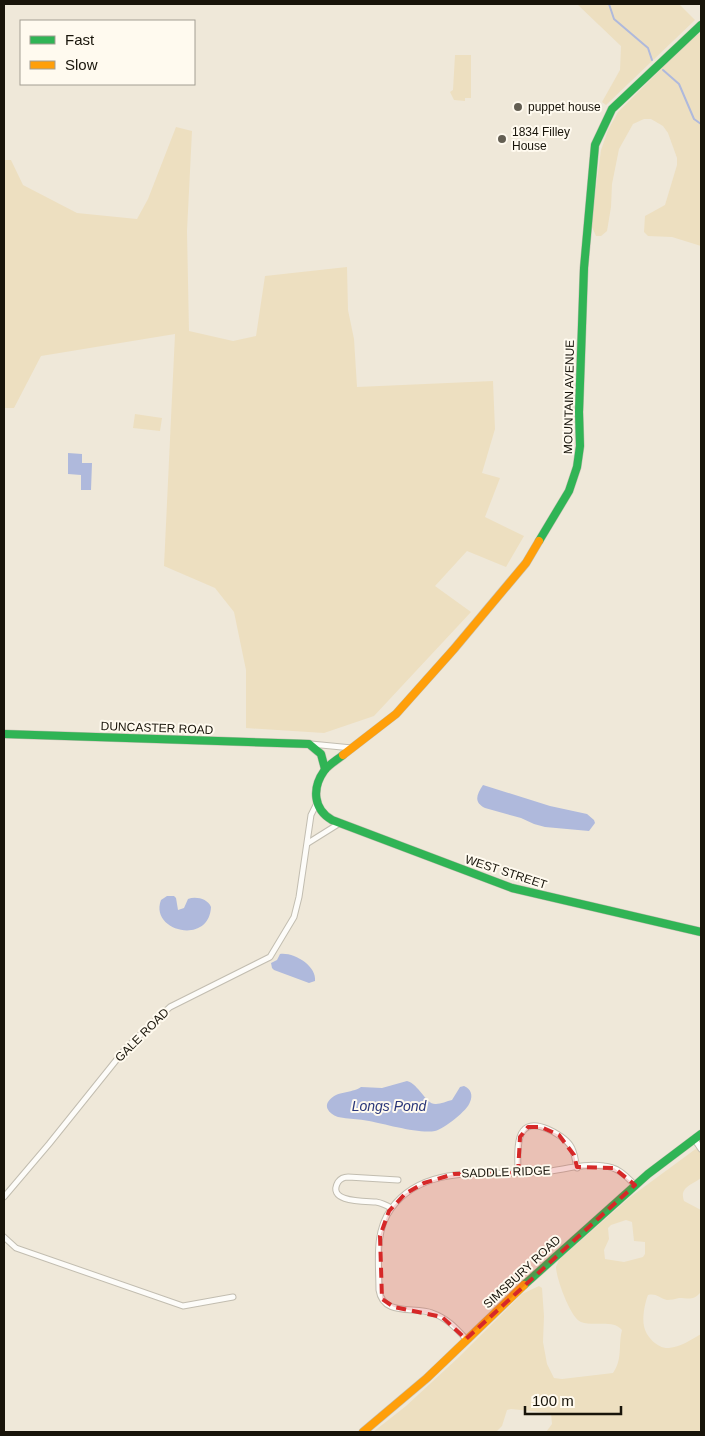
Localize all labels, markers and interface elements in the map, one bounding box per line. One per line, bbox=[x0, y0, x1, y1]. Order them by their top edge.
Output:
legend bbox=[20, 20, 195, 85]
text: Fast bbox=[65, 31, 95, 48]
text: Slow bbox=[65, 56, 98, 73]
place label: puppet house bbox=[528, 100, 601, 114]
marker: puppet house bbox=[512, 101, 524, 113]
place label: 1834 Filley House bbox=[512, 125, 570, 153]
marker: 1834 Filley House bbox=[496, 133, 508, 145]
street label: MOUNTAIN AVENUE bbox=[561, 340, 577, 454]
street label: DUNCASTER ROAD bbox=[100, 719, 214, 737]
street label: WEST STREET bbox=[463, 852, 549, 892]
street label: GALE ROAD bbox=[112, 1005, 172, 1065]
water label: Longs Pond bbox=[352, 1098, 428, 1114]
street label: SADDLE RIDGE bbox=[461, 1163, 551, 1181]
street label: SIMSBURY ROAD bbox=[481, 1232, 564, 1311]
scale bar bbox=[525, 1384, 621, 1416]
text: 100 m bbox=[532, 1392, 574, 1409]

